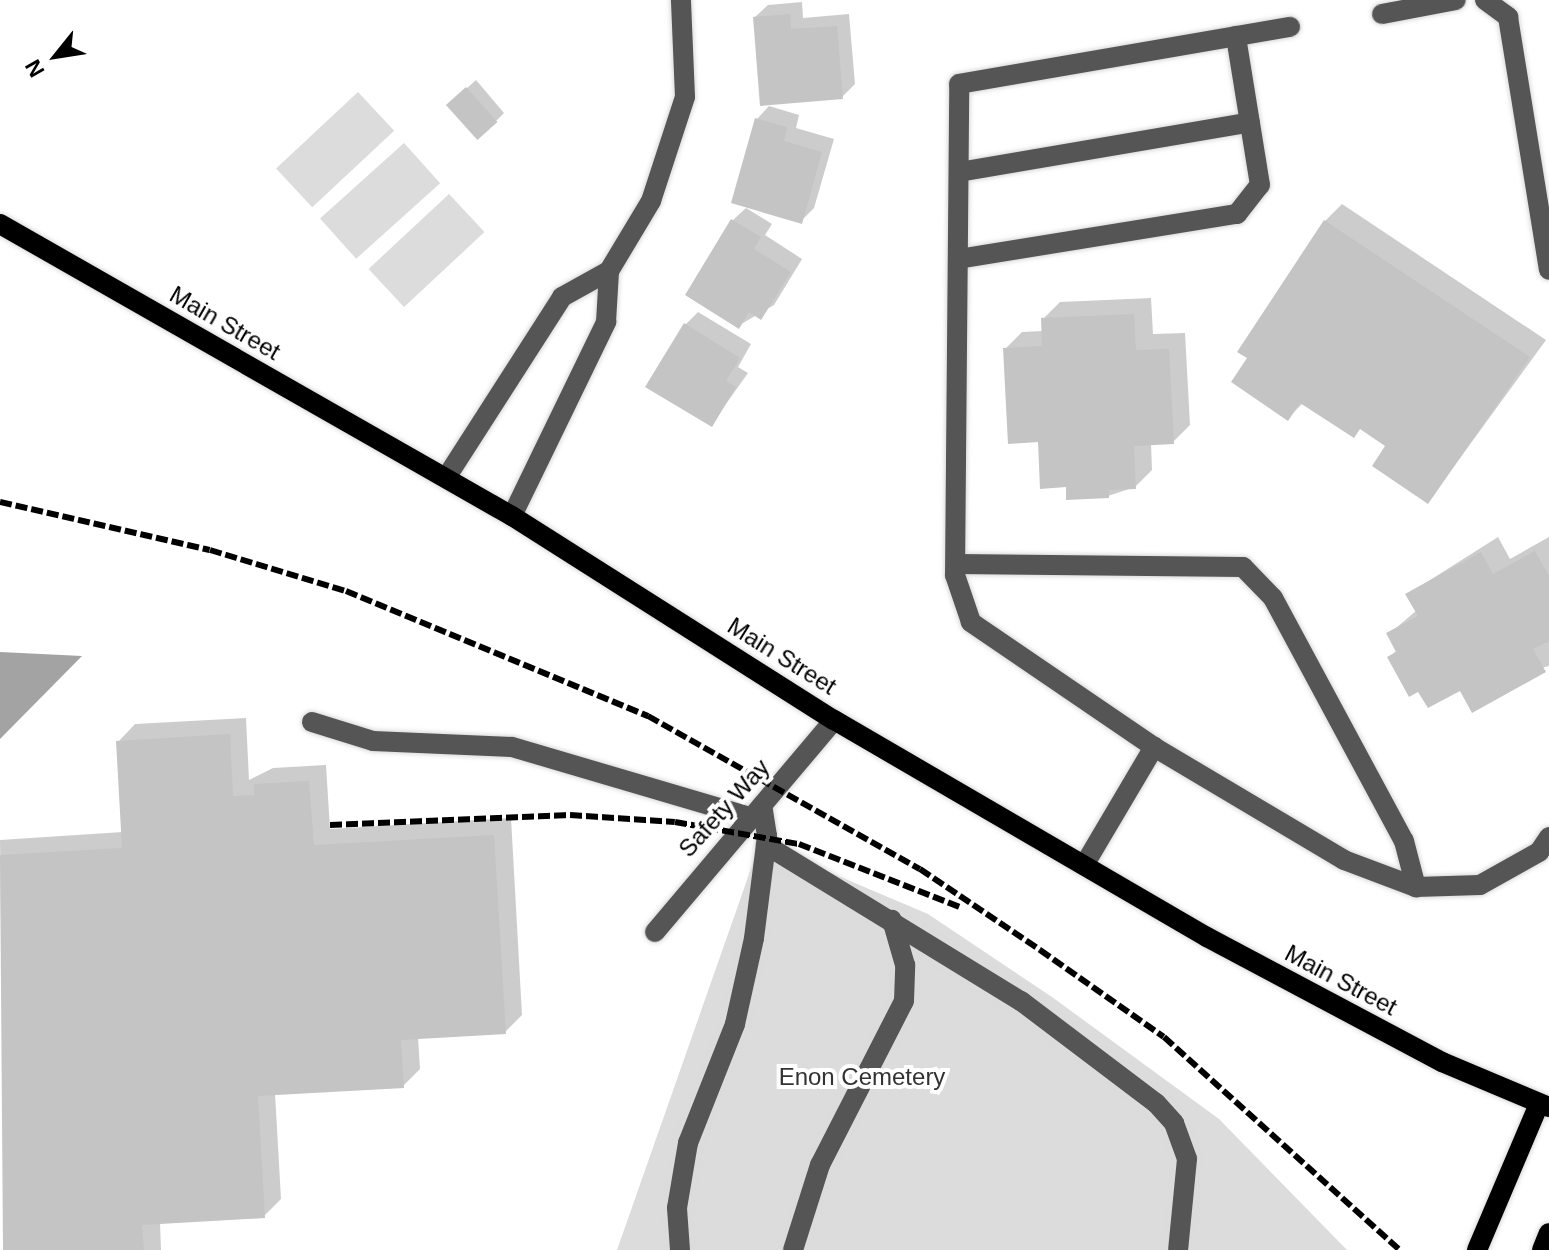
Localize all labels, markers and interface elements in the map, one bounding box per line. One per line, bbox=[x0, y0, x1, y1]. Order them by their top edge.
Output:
north arrow bbox=[16, 16, 96, 96]
text: N bbox=[20, 55, 50, 81]
street label: Main Street bbox=[165, 280, 285, 366]
street label: Main Street bbox=[722, 611, 842, 701]
street label: Safety Way bbox=[673, 753, 775, 863]
street label: Main Street bbox=[1280, 938, 1402, 1022]
park label: Enon Cemetery bbox=[779, 1063, 945, 1091]

